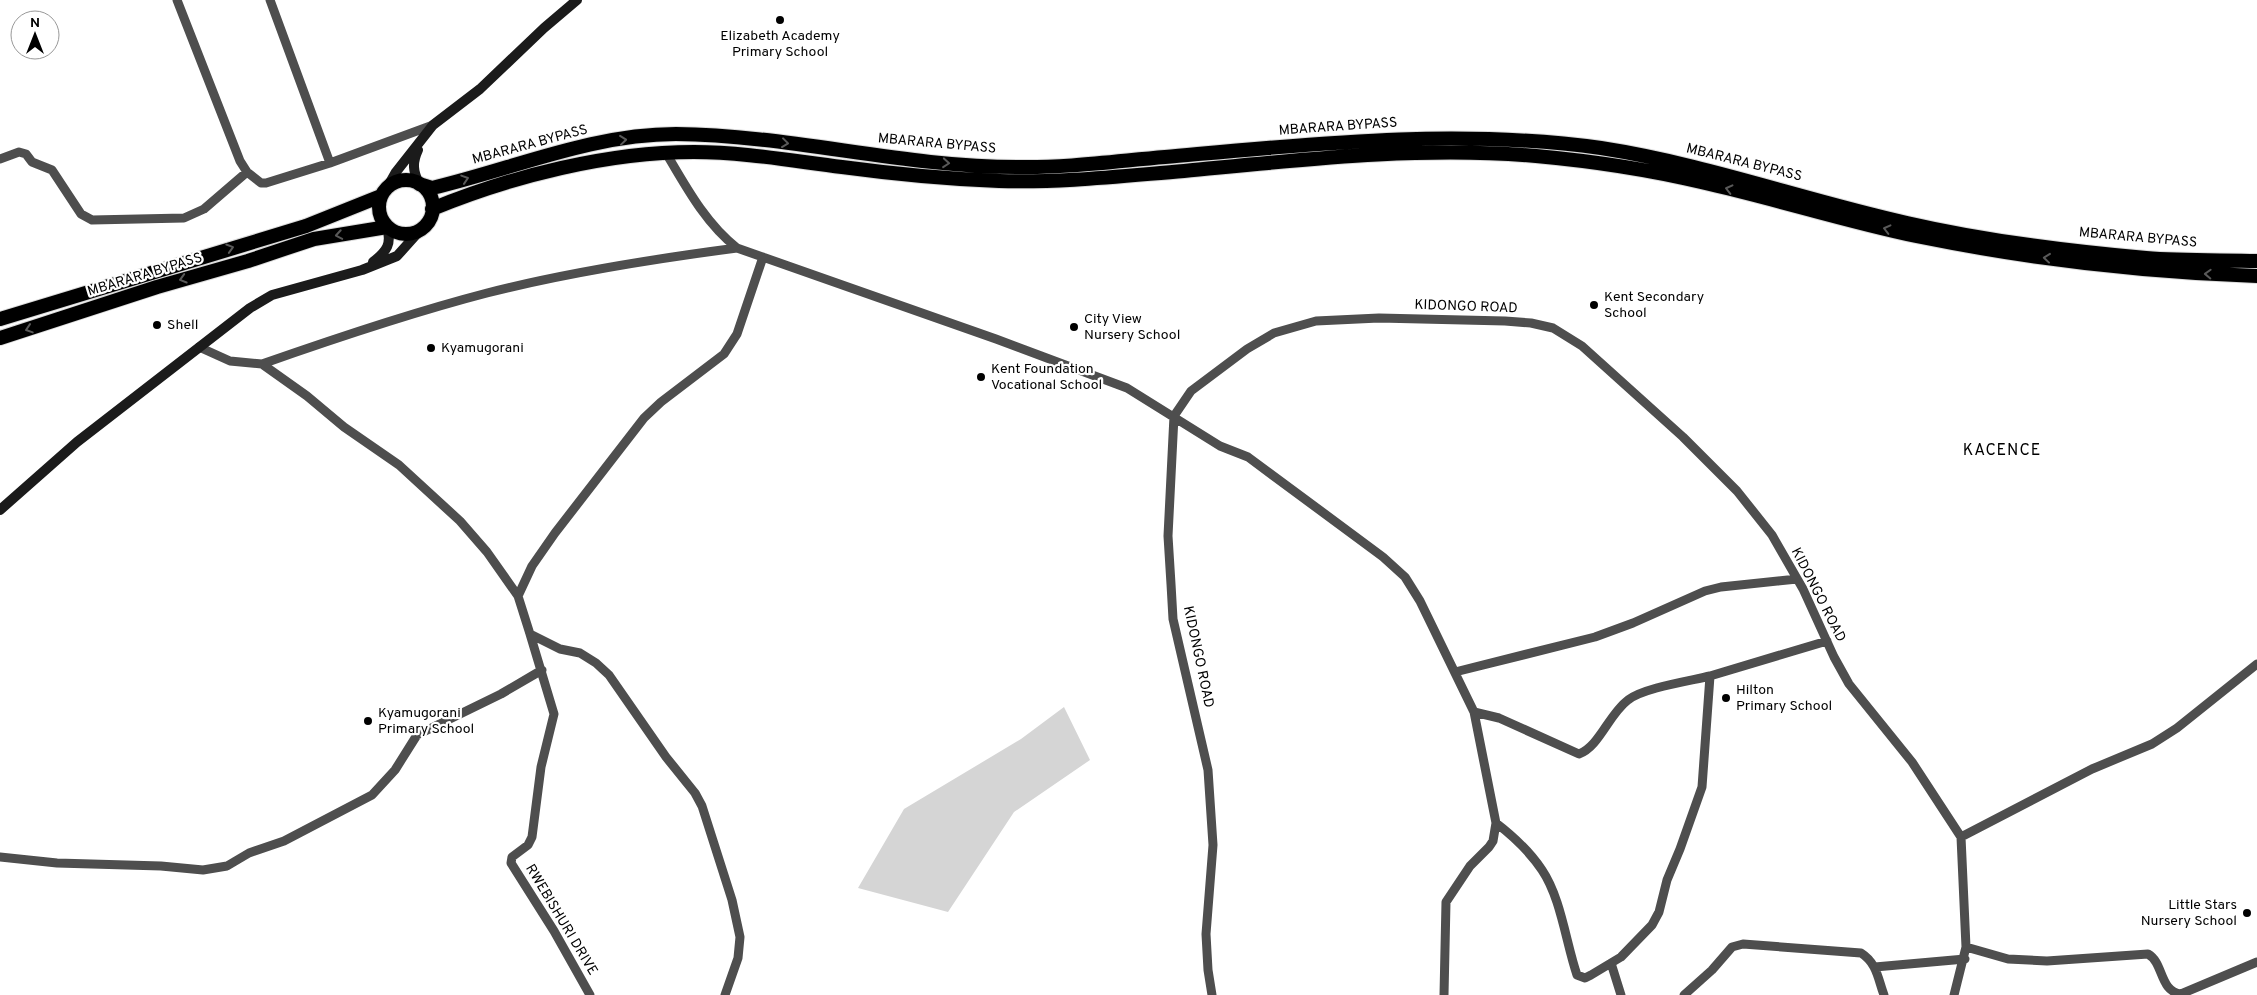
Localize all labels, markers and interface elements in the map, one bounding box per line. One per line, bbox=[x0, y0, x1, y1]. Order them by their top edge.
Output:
north arrow bbox=[10, 10, 60, 60]
marker: Elizabeth Academy Primary School bbox=[774, 14, 786, 26]
text: N bbox=[30, 15, 40, 32]
place label: Elizabeth Academy Primary School bbox=[720, 28, 840, 61]
street label: MBARARA BYPASS bbox=[1278, 114, 1398, 140]
street label: MBARARA BYPASS bbox=[470, 121, 590, 169]
street label: MBARARA BYPASS bbox=[877, 130, 997, 158]
one-way arrow bbox=[619, 135, 627, 146]
one-way arrow bbox=[781, 137, 789, 148]
street label: MBARARA BYPASS bbox=[1684, 140, 1804, 186]
one-way arrow bbox=[942, 157, 950, 168]
one-way arrow bbox=[461, 175, 469, 185]
one-way arrow bbox=[1725, 184, 1734, 195]
one-way arrow bbox=[1882, 224, 1891, 235]
street label: MBARARA BYPASS bbox=[2078, 224, 2198, 252]
one-way arrow bbox=[335, 229, 344, 239]
one-way arrow bbox=[226, 244, 234, 254]
street label: MBARARA BYPASS bbox=[86, 249, 204, 301]
one-way arrow bbox=[2042, 253, 2050, 264]
one-way arrow bbox=[2204, 269, 2212, 279]
one-way arrow bbox=[180, 274, 188, 284]
place label: Kent Secondary School bbox=[1604, 289, 1704, 322]
street label: KIDONGO ROAD bbox=[1414, 297, 1518, 317]
marker: Kent Secondary School bbox=[1588, 299, 1600, 311]
place label: City View Nursery School bbox=[1084, 311, 1180, 344]
place label: Shell bbox=[167, 317, 198, 334]
marker: Shell bbox=[151, 319, 163, 331]
marker: City View Nursery School bbox=[1068, 321, 1080, 333]
one-way arrow bbox=[25, 323, 33, 333]
place label: Kyamugorani bbox=[441, 340, 524, 357]
marker: Kyamugorani bbox=[425, 342, 437, 354]
place label: Kent Foundation Vocational School bbox=[991, 361, 1102, 394]
marker: Kent Foundation Vocational School bbox=[975, 371, 987, 383]
district label: KACENCE bbox=[1963, 441, 2041, 461]
street label: KIDONGO ROAD bbox=[1787, 545, 1849, 645]
street label: KIDONGO ROAD bbox=[1179, 605, 1217, 709]
place label: Hilton Primary School bbox=[1736, 682, 1832, 715]
marker: Hilton Primary School bbox=[1720, 692, 1732, 704]
place label: Kyamugorani Primary School bbox=[378, 705, 474, 738]
marker: Kyamugorani Primary School bbox=[362, 715, 374, 727]
street label: RWEBISHURI DRIVE bbox=[521, 861, 601, 979]
place label: Little Stars Nursery School bbox=[2141, 897, 2237, 930]
marker: Little Stars Nursery School bbox=[2241, 907, 2253, 919]

